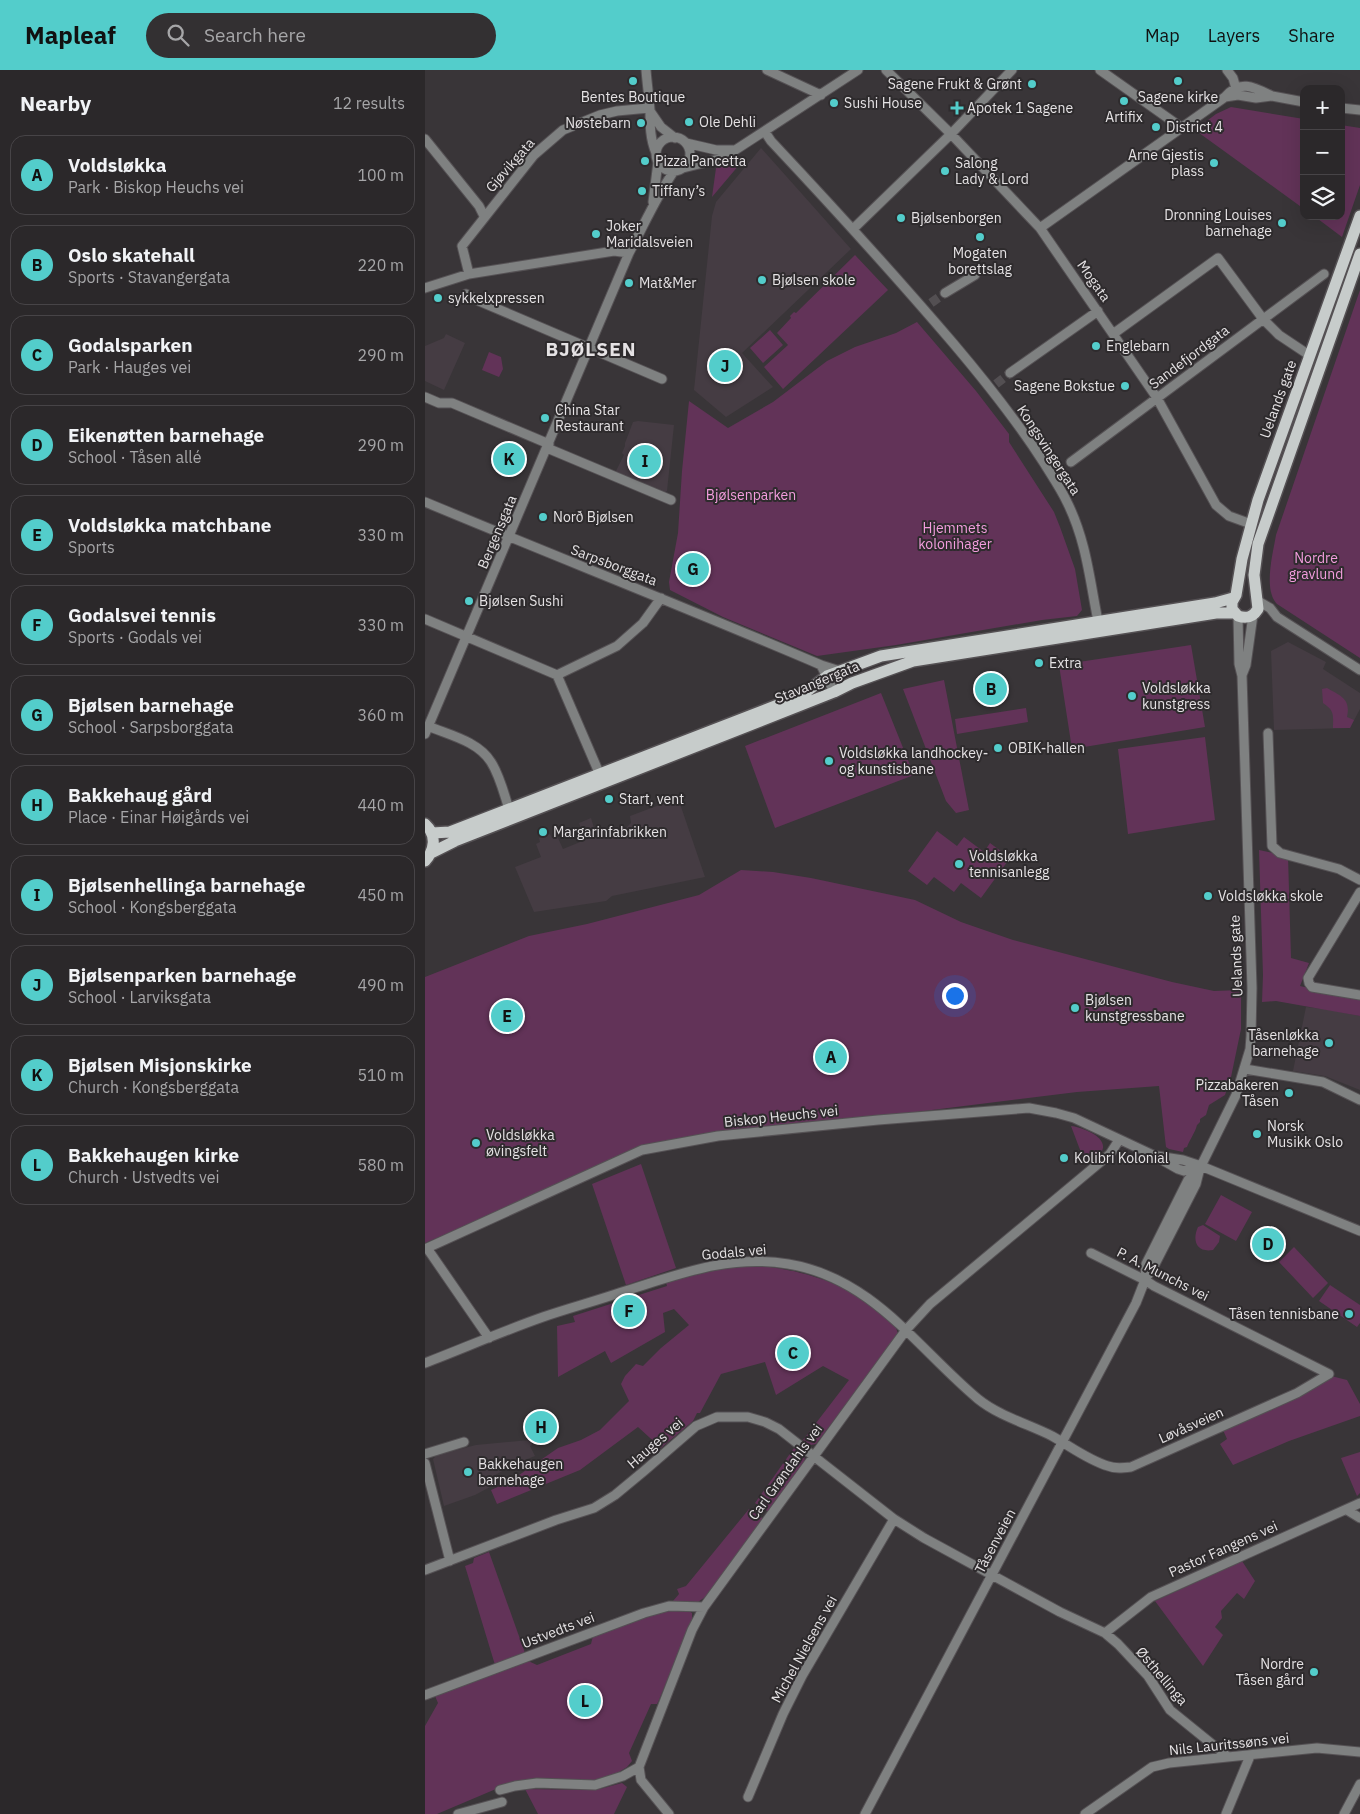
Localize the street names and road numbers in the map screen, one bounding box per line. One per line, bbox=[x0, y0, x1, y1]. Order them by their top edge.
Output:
street label: Gjøvikgata bbox=[482, 134, 539, 196]
street label: Mogata bbox=[1073, 257, 1115, 306]
street label: Sandefjordgata bbox=[1145, 321, 1233, 393]
street label: Uelands gate bbox=[1256, 357, 1301, 441]
street label: Kongsvingergata bbox=[1013, 402, 1085, 499]
street label: Bergensgata bbox=[473, 492, 521, 572]
street label: Sarpsborggata bbox=[568, 540, 660, 590]
street label: Stavangergata bbox=[772, 657, 862, 707]
street label: Uelands gate bbox=[1226, 914, 1246, 997]
street label: Biskop Heuchs vei bbox=[723, 1101, 839, 1131]
street label: Godals vei bbox=[701, 1240, 767, 1264]
street label: P. A. Munchs vei bbox=[1114, 1243, 1212, 1305]
street label: Løvåsveien bbox=[1156, 1403, 1226, 1447]
street label: Hauges vei bbox=[623, 1414, 687, 1472]
street label: Carl Grøndahls vei bbox=[744, 1420, 826, 1524]
street label: Tåsenveien bbox=[971, 1506, 1019, 1576]
street label: Pastor Fangens vei bbox=[1166, 1517, 1280, 1581]
street label: Michel Nielsens vei bbox=[767, 1592, 841, 1706]
street label: Ustvedts vei bbox=[519, 1608, 597, 1652]
street label: Østhellinga bbox=[1132, 1643, 1192, 1709]
street label: Nils Lauritssøns vei bbox=[1168, 1729, 1290, 1759]

